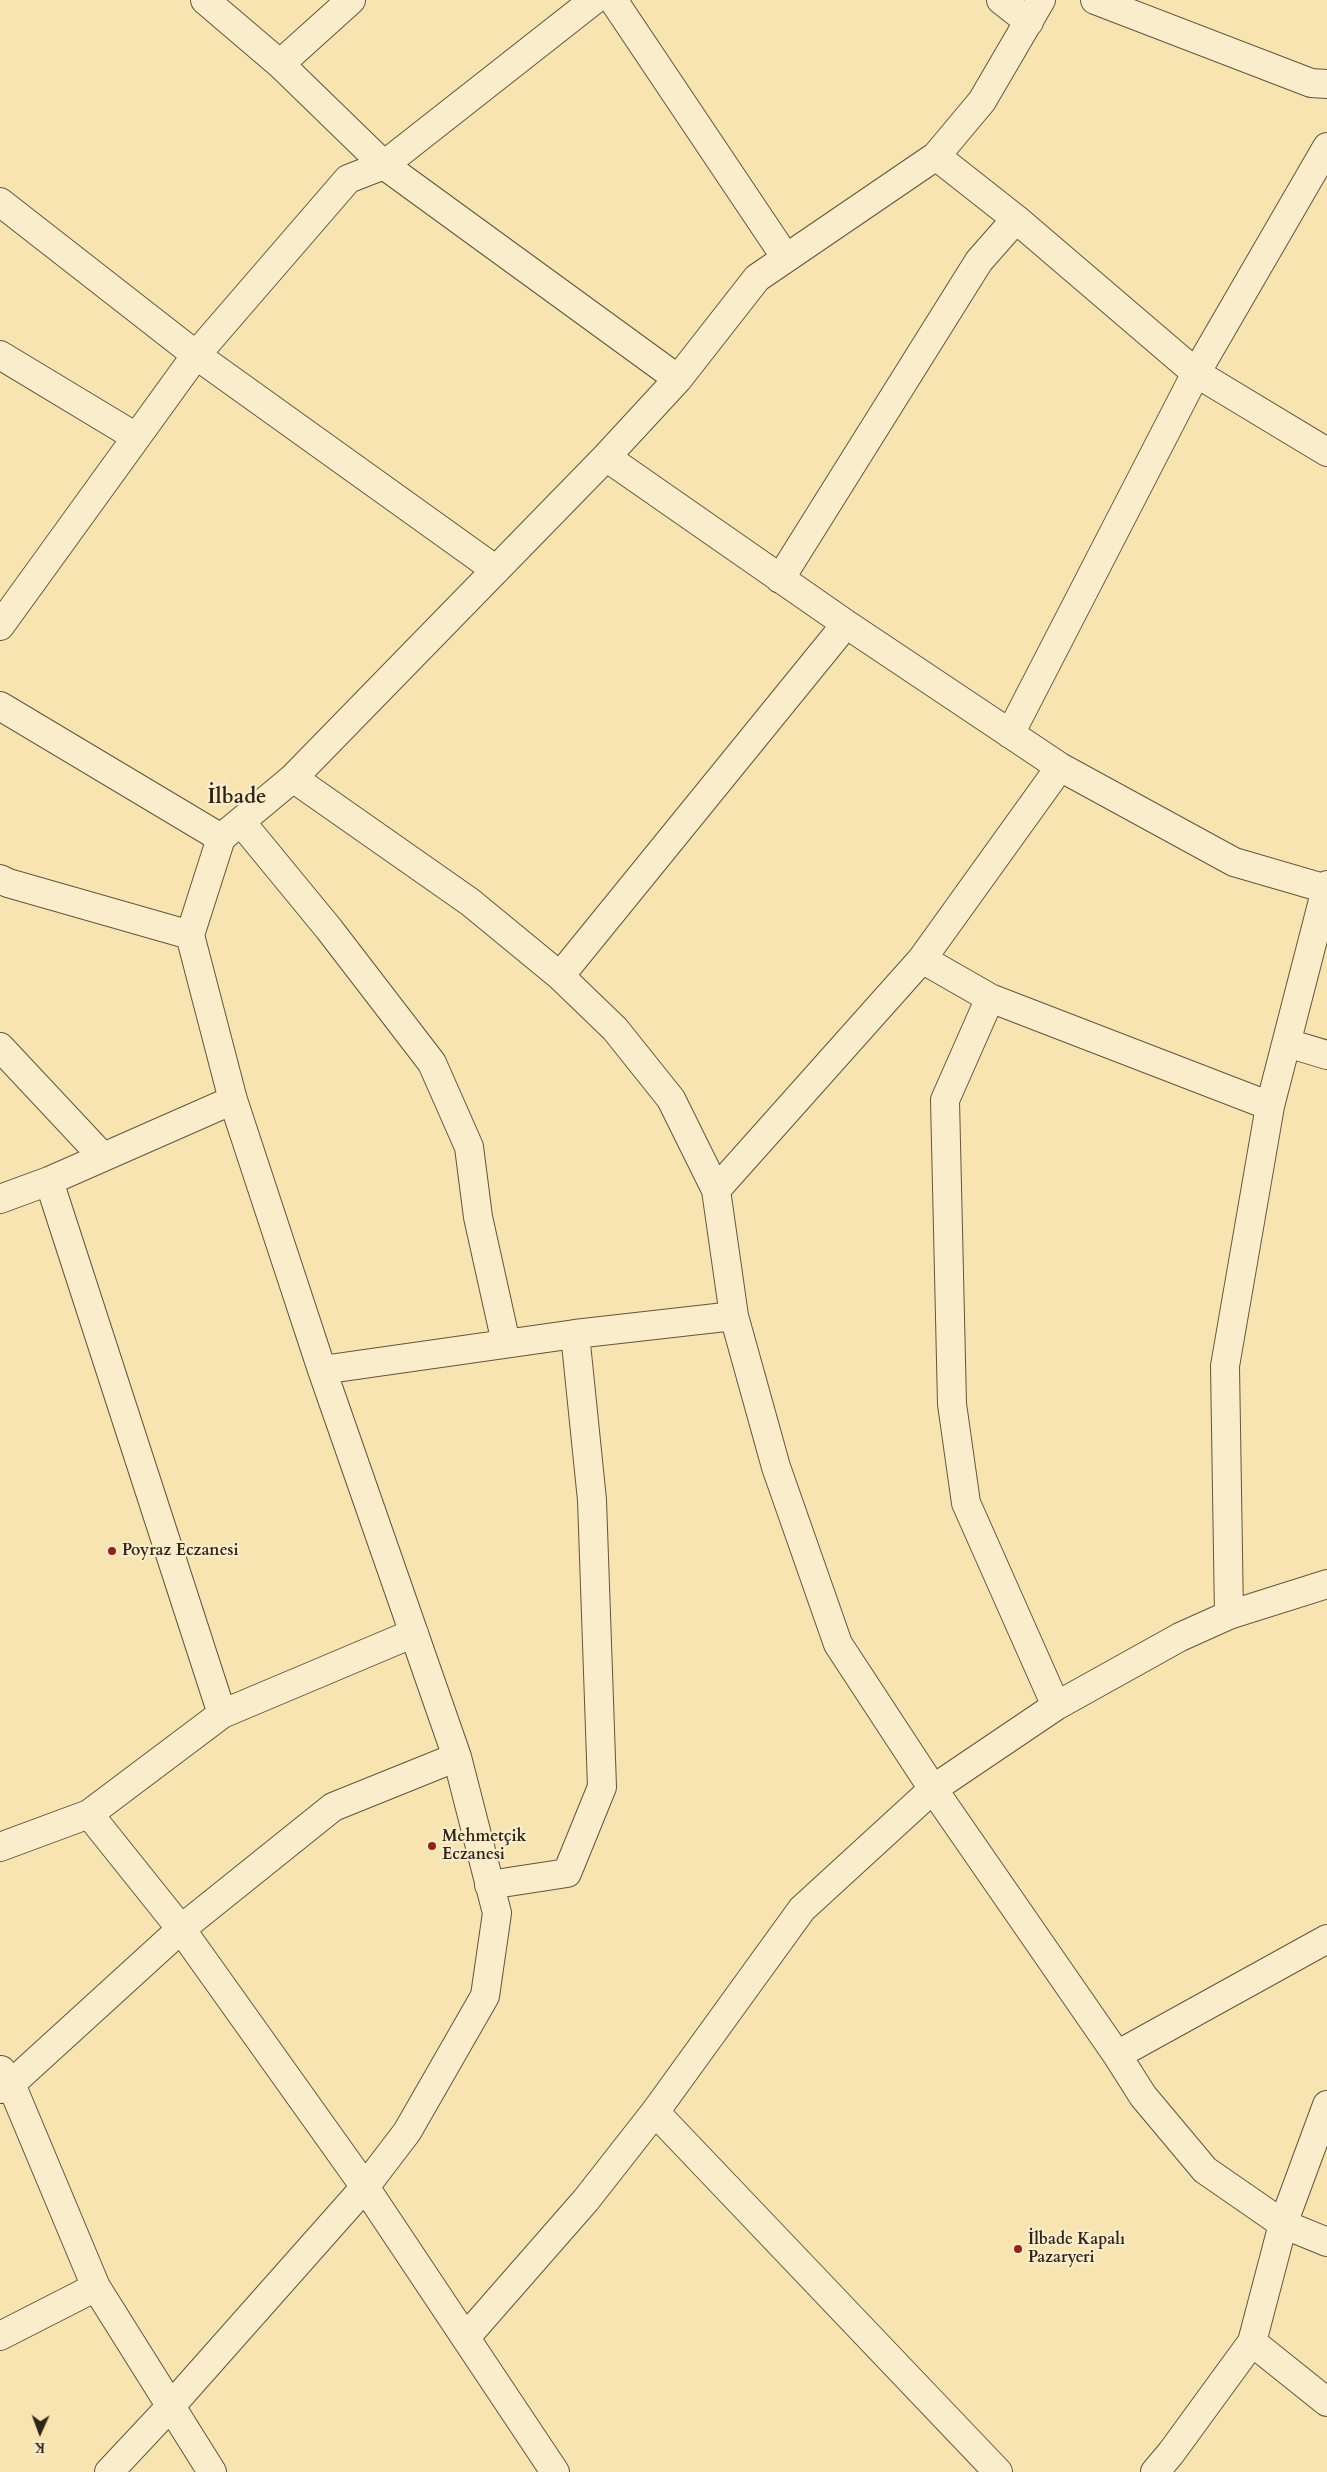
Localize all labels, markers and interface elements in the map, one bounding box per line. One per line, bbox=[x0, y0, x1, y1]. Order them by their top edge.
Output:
district label: İlbade bbox=[207, 785, 267, 811]
place label: Poyraz Eczanesi bbox=[122, 1541, 239, 1561]
marker: Poyraz Eczanesi bbox=[106, 1545, 118, 1557]
place label: Mehmetçik Eczanesi bbox=[442, 1827, 527, 1865]
marker: Mehmetçik Eczanesi bbox=[426, 1840, 438, 1852]
place label: İlbade Kapalı Pazaryeri bbox=[1028, 2230, 1125, 2268]
marker: İlbade Kapalı Pazaryeri bbox=[1012, 2243, 1024, 2255]
north arrow bbox=[15, 2407, 65, 2457]
text: K bbox=[33, 2438, 45, 2457]

